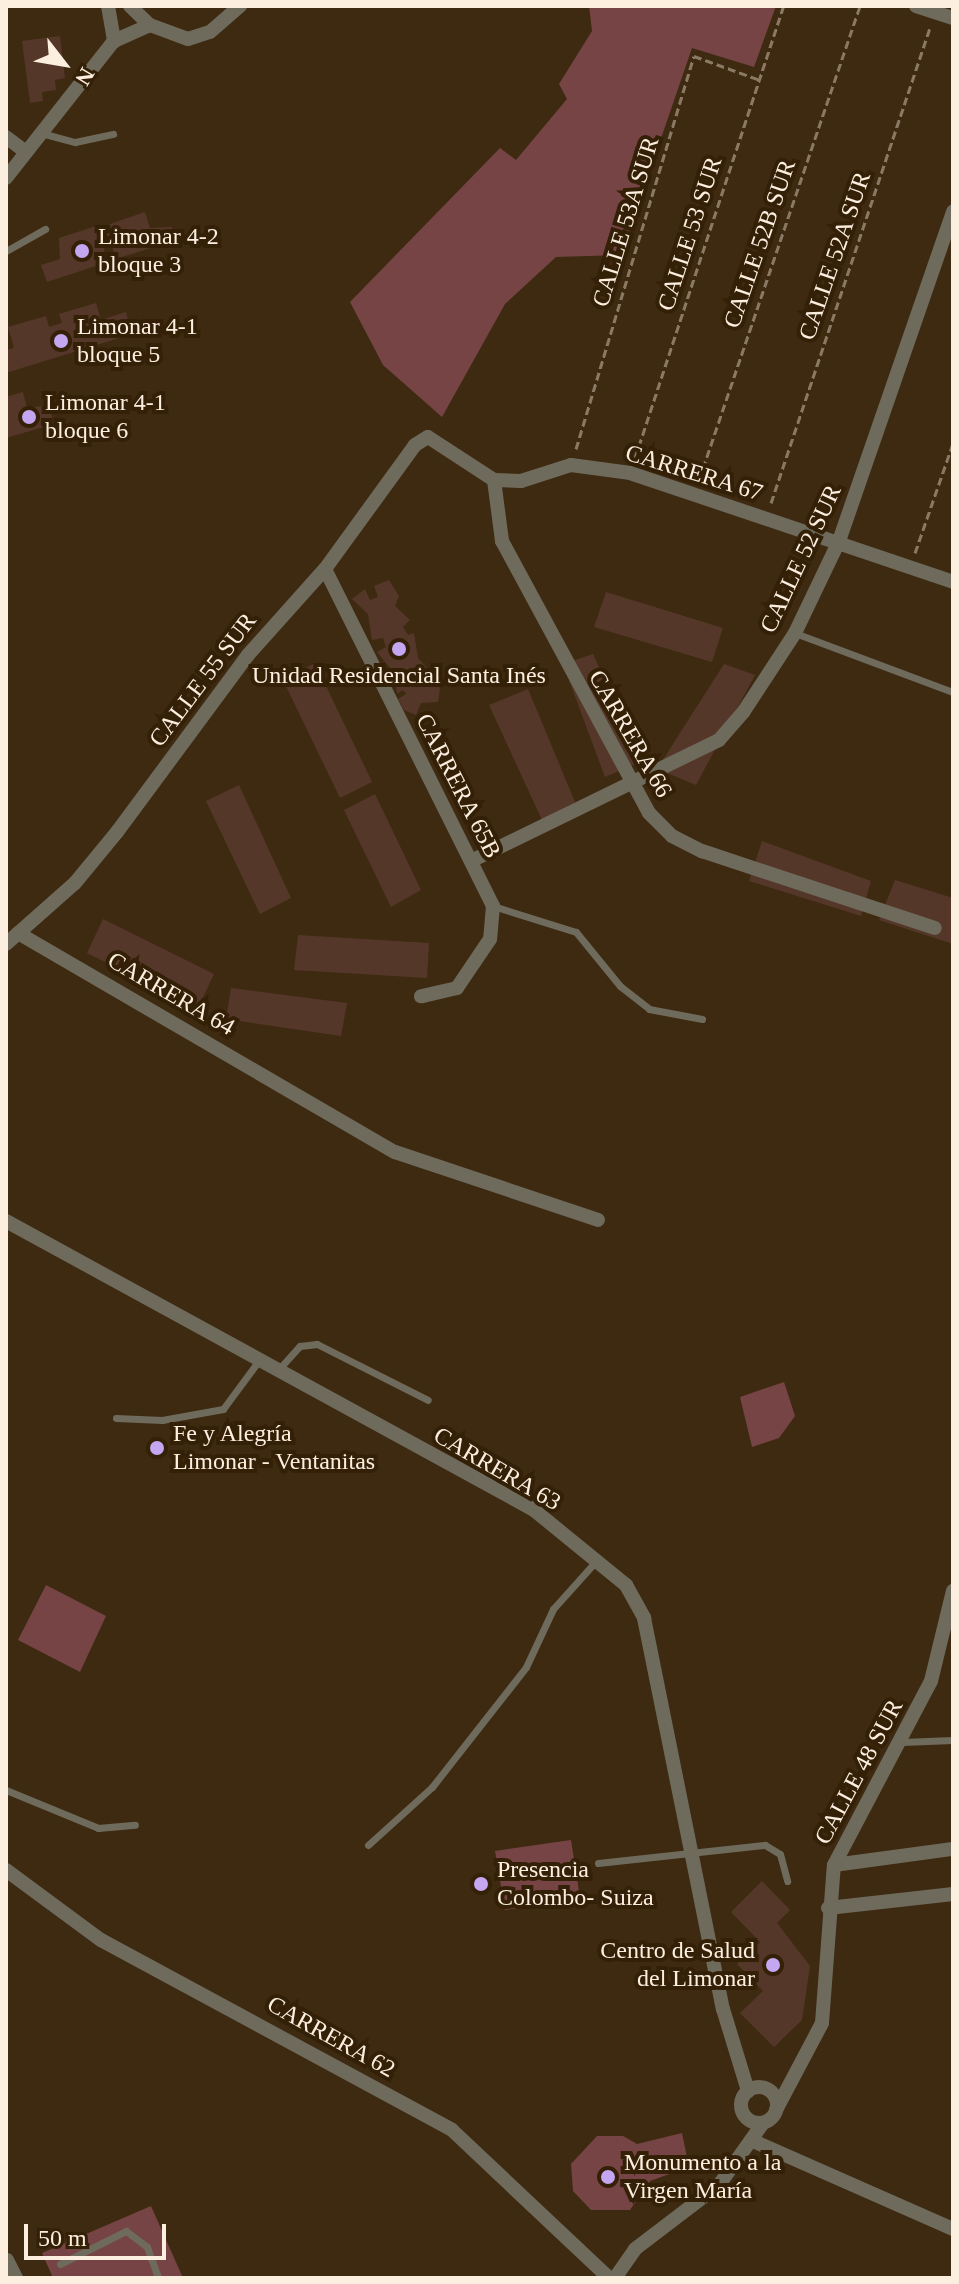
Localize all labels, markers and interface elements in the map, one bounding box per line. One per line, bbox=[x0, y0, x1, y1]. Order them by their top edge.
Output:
north arrow bbox=[24, 24, 104, 104]
text: N bbox=[70, 63, 100, 90]
street label: CALLE 53A SUR bbox=[586, 133, 666, 311]
street label: CALLE 53 SUR bbox=[652, 153, 728, 315]
street label: CALLE 52B SUR bbox=[718, 156, 802, 332]
street label: CALLE 52A SUR bbox=[793, 167, 877, 345]
place label: Limonar 4-2 bloque 3 bbox=[98, 223, 219, 279]
marker: Limonar 4-2 bloque 3 bbox=[73, 242, 91, 260]
place label: Limonar 4-1 bloque 5 bbox=[77, 313, 198, 369]
marker: Limonar 4-1 bloque 5 bbox=[52, 332, 70, 350]
place label: Limonar 4-1 bloque 6 bbox=[45, 389, 166, 445]
marker: Limonar 4-1 bloque 6 bbox=[20, 408, 38, 426]
street label: CARRERA 67 bbox=[621, 438, 767, 508]
street label: CALLE 52 SUR bbox=[754, 480, 848, 638]
street label: CALLE 55 SUR bbox=[143, 607, 263, 753]
marker: Unidad Residencial Santa Inés bbox=[390, 640, 408, 658]
place label: Unidad Residencial Santa Inés bbox=[252, 662, 546, 690]
street label: CARRERA 66 bbox=[582, 665, 678, 803]
street label: CARRERA 65B bbox=[409, 708, 507, 864]
street label: CARRERA 64 bbox=[102, 946, 240, 1042]
place label: Fe y Alegría Limonar - Ventanitas bbox=[173, 1420, 376, 1476]
street label: CARRERA 63 bbox=[428, 1421, 566, 1517]
marker: Fe y Alegría Limonar - Ventanitas bbox=[148, 1439, 166, 1457]
street label: CALLE 48 SUR bbox=[809, 1695, 909, 1849]
place label: Presencia Colombo- Suiza bbox=[497, 1856, 654, 1912]
marker: Presencia Colombo- Suiza bbox=[472, 1875, 490, 1893]
place label: Centro de Salud del Limonar bbox=[600, 1937, 755, 1993]
marker: Centro de Salud del Limonar bbox=[762, 1954, 784, 1976]
street label: CARRERA 62 bbox=[261, 1990, 401, 2084]
place label: Monumento a la Virgen María bbox=[624, 2149, 781, 2205]
marker: Monumento a la Virgen María bbox=[599, 2168, 617, 2186]
scale bar bbox=[28, 2208, 170, 2258]
text: 50 m bbox=[38, 2225, 87, 2251]

